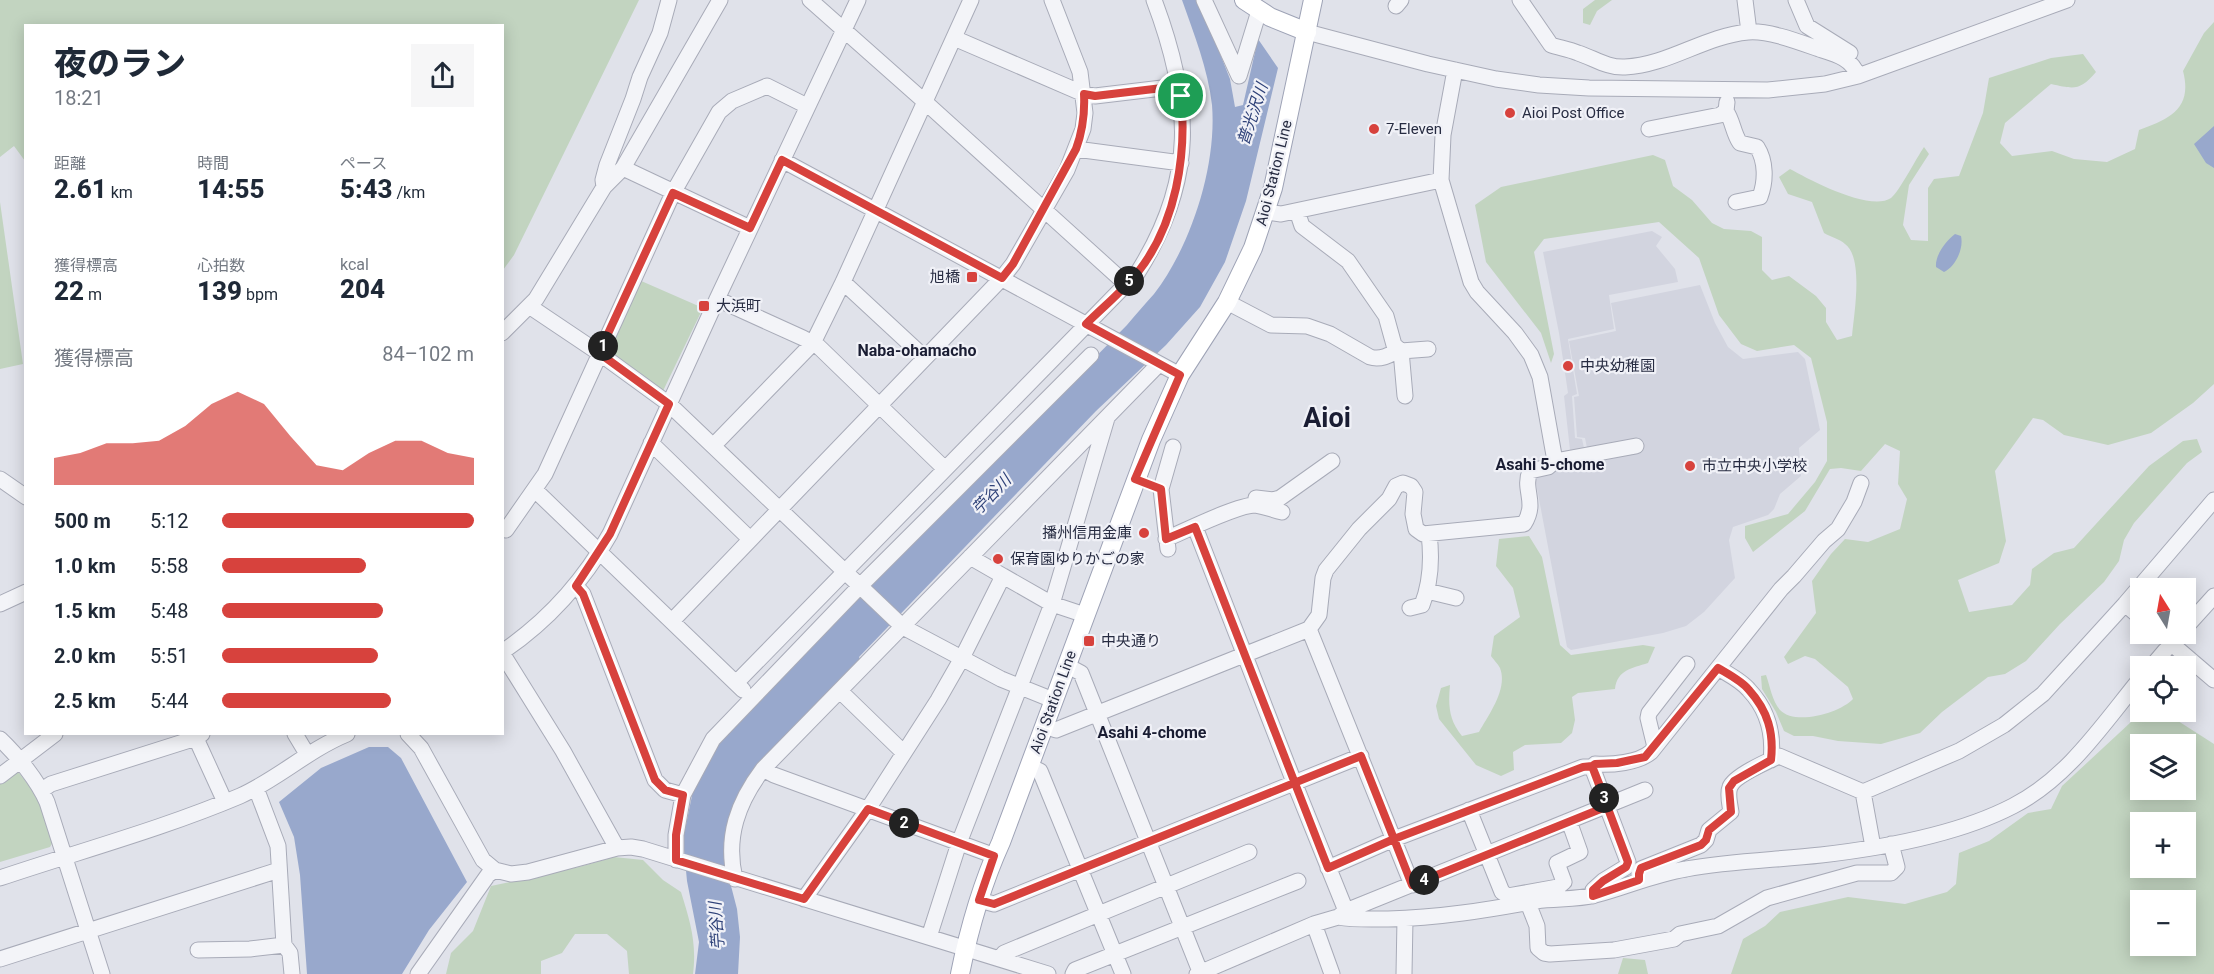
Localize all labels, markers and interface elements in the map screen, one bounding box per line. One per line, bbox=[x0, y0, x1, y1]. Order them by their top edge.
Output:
text: 夜のラン bbox=[54, 44, 186, 83]
button: share bbox=[411, 44, 474, 107]
pin bbox=[1155, 70, 1206, 121]
icon: arrive bbox=[1164, 79, 1197, 112]
water label: 普光沢川 bbox=[1234, 79, 1272, 148]
text: 18:21 bbox=[54, 86, 104, 110]
place label: Aioi Post Office bbox=[1522, 104, 1625, 122]
marker: Aioi Post Office bbox=[1503, 106, 1517, 120]
street label: Aioi Station Line bbox=[1252, 118, 1296, 228]
place label: 7-Eleven bbox=[1386, 120, 1442, 138]
marker: 7-Eleven bbox=[1367, 122, 1381, 136]
text: 距離 bbox=[54, 154, 86, 173]
text: 時間 bbox=[197, 154, 229, 173]
text: ペース bbox=[340, 154, 387, 173]
text: 2.61 bbox=[54, 174, 107, 204]
text: 14:55 bbox=[197, 174, 265, 204]
text: 5:43 bbox=[340, 174, 393, 204]
text: km bbox=[107, 183, 133, 202]
text: /km bbox=[393, 183, 425, 202]
text: kcal bbox=[340, 255, 369, 274]
text: 獲得標高 bbox=[54, 256, 118, 275]
text: 心拍数 bbox=[197, 256, 245, 275]
pin: 5 bbox=[1114, 266, 1144, 296]
place label: 旭橋 bbox=[930, 268, 960, 286]
marker: 旭橋 bbox=[965, 270, 979, 284]
text: 5 bbox=[1124, 271, 1134, 290]
text: 204 bbox=[340, 274, 385, 304]
text: 22 bbox=[54, 276, 84, 306]
text: 139 bbox=[197, 276, 242, 306]
text: m bbox=[84, 285, 102, 304]
text: bpm bbox=[242, 285, 278, 304]
place label: 大浜町 bbox=[716, 297, 761, 315]
marker: 大浜町 bbox=[697, 299, 711, 313]
pin: 1 bbox=[588, 331, 618, 361]
text: 1 bbox=[598, 336, 608, 355]
district label: Naba-ohamacho bbox=[857, 341, 977, 360]
text: 84–102 m bbox=[382, 342, 474, 366]
text: 獲得標高 bbox=[54, 346, 134, 370]
place label: 中央幼稚園 bbox=[1580, 357, 1655, 375]
marker: 中央幼稚園 bbox=[1561, 359, 1575, 373]
district label: Aioi bbox=[1303, 402, 1351, 434]
district label: Asahi 5-chome bbox=[1495, 455, 1605, 474]
place label: 市立中央小学校 bbox=[1702, 457, 1807, 475]
marker: 市立中央小学校 bbox=[1683, 459, 1697, 473]
water label: 苧谷川 bbox=[968, 469, 1016, 518]
text: 500 m bbox=[54, 509, 111, 533]
text: 5:12 bbox=[150, 509, 189, 533]
place label: 播州信用金庫 bbox=[1042, 524, 1132, 542]
marker: 播州信用金庫 bbox=[1137, 526, 1151, 540]
place label: 保育園ゆりかごの家 bbox=[1010, 550, 1145, 568]
marker: 保育園ゆりかごの家 bbox=[991, 552, 1005, 566]
text: 1.0 km bbox=[54, 554, 116, 578]
text: 5:58 bbox=[150, 554, 189, 578]
north arrow bbox=[2130, 578, 2196, 644]
map controls bbox=[2130, 578, 2196, 956]
text: 1.5 km bbox=[54, 599, 116, 623]
text: 5:48 bbox=[150, 599, 189, 623]
place label: 中央通り bbox=[1101, 632, 1161, 650]
marker: 中央通り bbox=[1082, 634, 1096, 648]
text: 2.0 km bbox=[54, 644, 116, 668]
text: 5:51 bbox=[150, 644, 189, 668]
street label: Aioi Station Line bbox=[1026, 648, 1080, 756]
button: locate bbox=[2130, 656, 2196, 722]
text: 2.5 km bbox=[54, 689, 116, 713]
text: 5:44 bbox=[150, 689, 189, 713]
district label: Asahi 4-chome bbox=[1097, 723, 1207, 742]
button: layers bbox=[2130, 734, 2196, 800]
pin: 3 bbox=[1589, 783, 1619, 813]
text: 3 bbox=[1599, 788, 1609, 807]
pin: 2 bbox=[889, 808, 919, 838]
button: + bbox=[2130, 812, 2196, 878]
text: 2 bbox=[899, 813, 909, 832]
pin: 4 bbox=[1409, 865, 1439, 895]
text: 4 bbox=[1419, 870, 1429, 889]
button: − bbox=[2130, 890, 2196, 956]
water label: 苧谷川 bbox=[705, 899, 728, 951]

